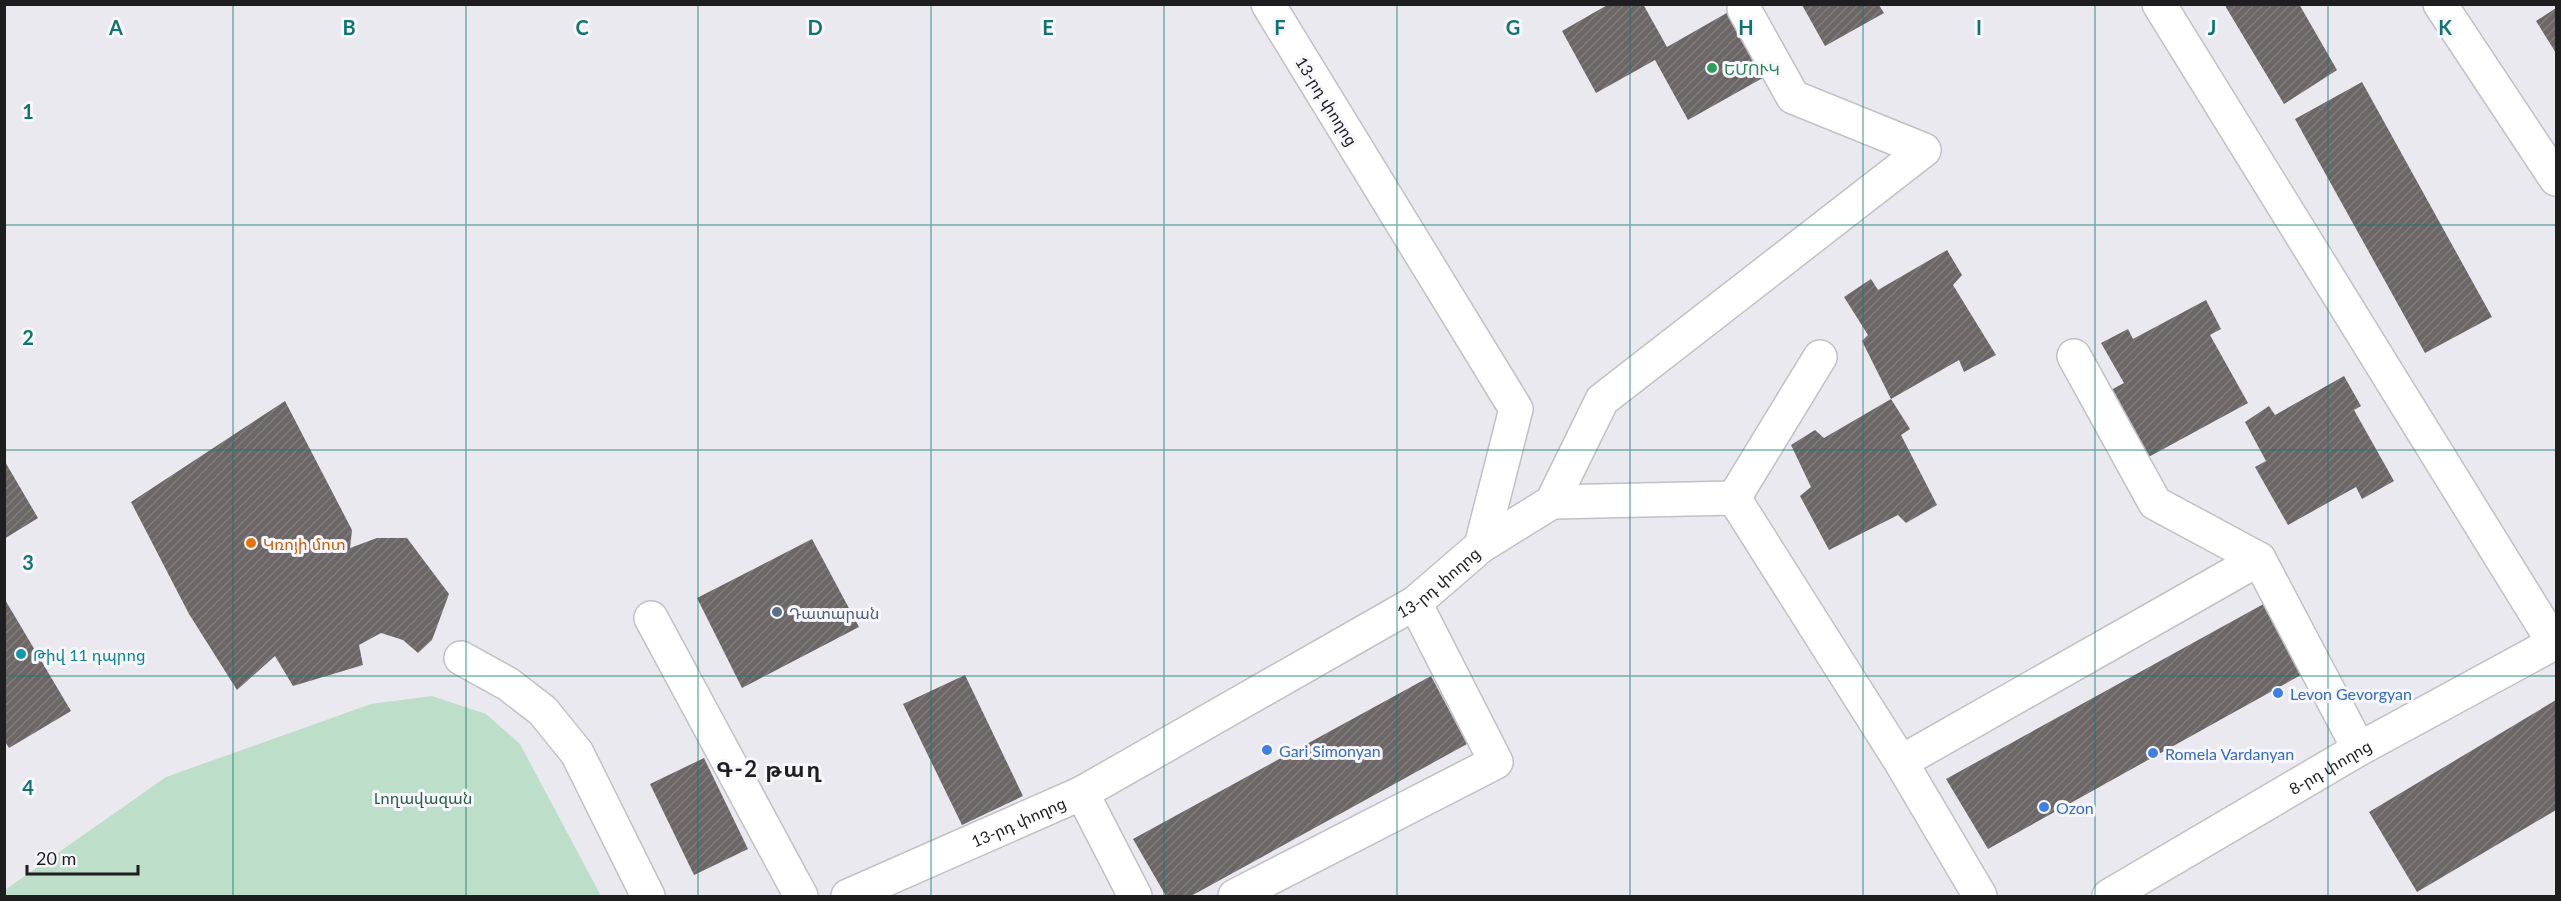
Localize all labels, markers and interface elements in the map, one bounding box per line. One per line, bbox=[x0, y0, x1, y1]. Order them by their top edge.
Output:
text: A bbox=[108, 15, 123, 39]
text: B bbox=[342, 15, 356, 39]
text: C bbox=[575, 15, 589, 39]
text: D bbox=[807, 15, 823, 39]
text: E bbox=[1042, 15, 1054, 39]
text: F bbox=[1274, 15, 1286, 39]
text: G bbox=[1506, 15, 1520, 39]
text: H bbox=[1738, 15, 1754, 39]
text: I bbox=[1976, 15, 1982, 39]
text: J bbox=[2208, 15, 2216, 39]
text: K bbox=[2438, 15, 2452, 39]
street label: 13-րդ փողոց bbox=[1291, 53, 1362, 149]
place label: ԵՄՈՒԿ bbox=[1724, 59, 1780, 78]
marker: ԵՄՈՒԿ bbox=[1705, 61, 1719, 75]
text: 1 bbox=[22, 99, 34, 123]
text: 2 bbox=[22, 325, 34, 349]
place label: Կռոյի մոտ bbox=[263, 534, 346, 554]
marker: Կռոյի մոտ bbox=[244, 536, 258, 550]
street label: 13-րդ փողոց bbox=[1393, 542, 1484, 621]
text: 3 bbox=[22, 550, 34, 574]
place label: Դատարան bbox=[789, 603, 879, 623]
marker: Դատարան bbox=[770, 605, 784, 619]
place label: Թիվ 11 դպրոց bbox=[33, 645, 146, 665]
marker: Թիվ 11 դպրոց bbox=[14, 647, 28, 661]
place label: Levon Gevorgyan bbox=[2290, 684, 2412, 703]
marker: Levon Gevorgyan bbox=[2271, 686, 2285, 700]
street label: 8-րդ փողոց bbox=[2285, 735, 2375, 798]
place label: Gari Simonyan bbox=[1279, 741, 1381, 760]
marker: Gari Simonyan bbox=[1260, 743, 1274, 757]
place label: Romela Vardanyan bbox=[2165, 744, 2294, 763]
marker: Romela Vardanyan bbox=[2146, 746, 2160, 760]
district label: Գ-2 թաղ bbox=[716, 755, 822, 782]
text: 4 bbox=[22, 775, 34, 799]
park label: Լողավազան bbox=[374, 788, 472, 808]
street label: 13-րդ փողոց bbox=[968, 792, 1069, 850]
place label: Ozon bbox=[2056, 798, 2094, 817]
marker: Ozon bbox=[2037, 800, 2051, 814]
scale bar bbox=[27, 838, 138, 876]
text: 20 m bbox=[36, 847, 76, 869]

